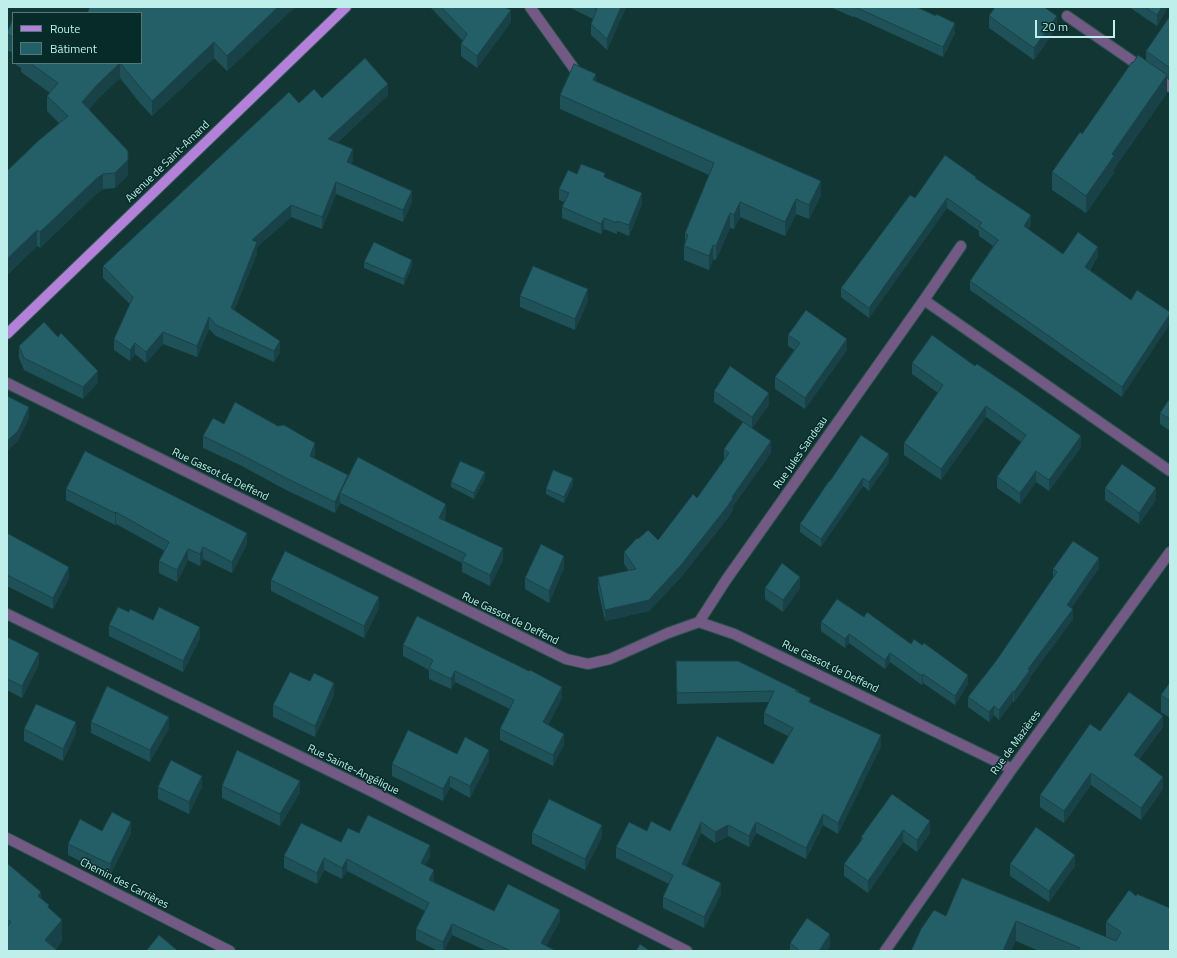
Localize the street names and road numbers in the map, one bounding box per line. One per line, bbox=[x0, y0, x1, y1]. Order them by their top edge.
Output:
street label: Avenue de Saint-Amand bbox=[123, 118, 213, 206]
street label: Rue Jules Sandeau bbox=[771, 414, 831, 492]
street label: Rue Gassot de Deffend bbox=[169, 446, 271, 504]
street label: Rue Gassot de Deffend bbox=[459, 590, 561, 648]
street label: Rue Gassot de Deffend bbox=[779, 638, 881, 696]
street label: Rue de Mazières bbox=[988, 708, 1044, 778]
street label: Rue Sainte-Angélique bbox=[305, 742, 401, 798]
street label: Chemin des Carrières bbox=[77, 856, 171, 912]

